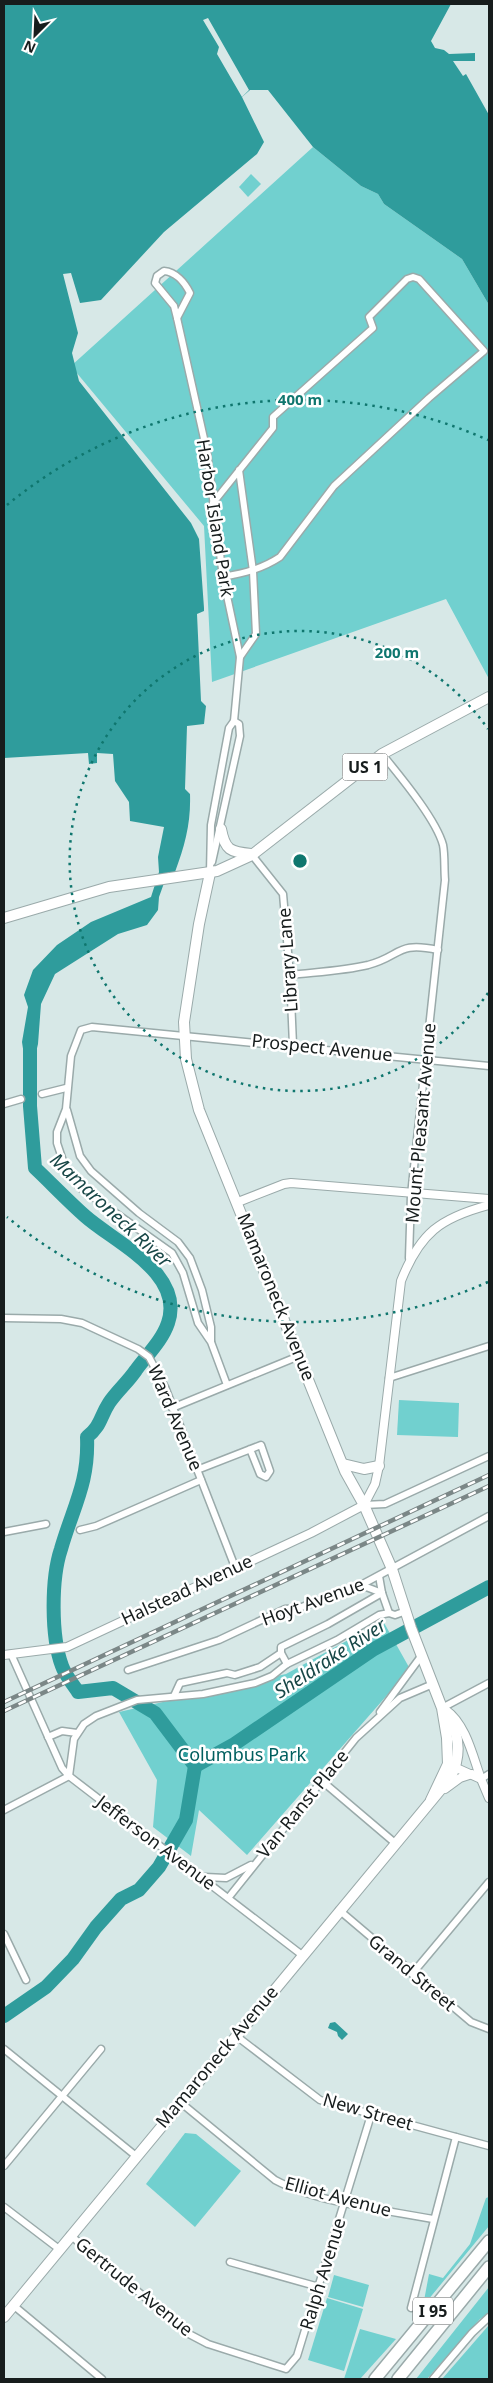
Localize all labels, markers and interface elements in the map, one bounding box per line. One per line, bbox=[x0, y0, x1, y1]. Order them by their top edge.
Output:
north arrow bbox=[10, 10, 60, 60]
text: N bbox=[20, 36, 39, 58]
text: 400 m bbox=[278, 389, 322, 409]
street label: Harbor Island Park bbox=[192, 437, 240, 599]
text: 200 m bbox=[375, 642, 419, 662]
road number: US 1 bbox=[342, 754, 388, 780]
centre of rings bbox=[291, 852, 309, 870]
street label: Library Lane bbox=[271, 907, 303, 1013]
street label: Mount Pleasant Avenue bbox=[399, 1022, 441, 1224]
street label: Prospect Avenue bbox=[250, 1028, 394, 1066]
water label: Mamaroneck River bbox=[45, 1147, 178, 1274]
street label: Mamaroneck Avenue bbox=[232, 1209, 322, 1384]
street label: Ward Avenue bbox=[143, 1361, 209, 1474]
street label: Halstead Avenue bbox=[117, 1548, 256, 1630]
street label: Hoyt Avenue bbox=[258, 1571, 367, 1631]
water label: Sheldrake River bbox=[269, 1611, 392, 1704]
park label: Columbus Park bbox=[178, 1742, 307, 1766]
street label: Van Ranst Place bbox=[251, 1744, 353, 1863]
street label: Jefferson Avenue bbox=[90, 1788, 221, 1895]
street label: Grand Street bbox=[364, 1929, 462, 2016]
street label: Mamaroneck Avenue bbox=[150, 1980, 283, 2133]
street label: New Street bbox=[320, 2087, 417, 2135]
street label: Elliot Avenue bbox=[282, 2170, 394, 2222]
street label: Ralph Avenue bbox=[294, 2215, 350, 2333]
street label: Gertrude Avenue bbox=[71, 2231, 198, 2341]
road number: I 95 bbox=[413, 2298, 453, 2324]

